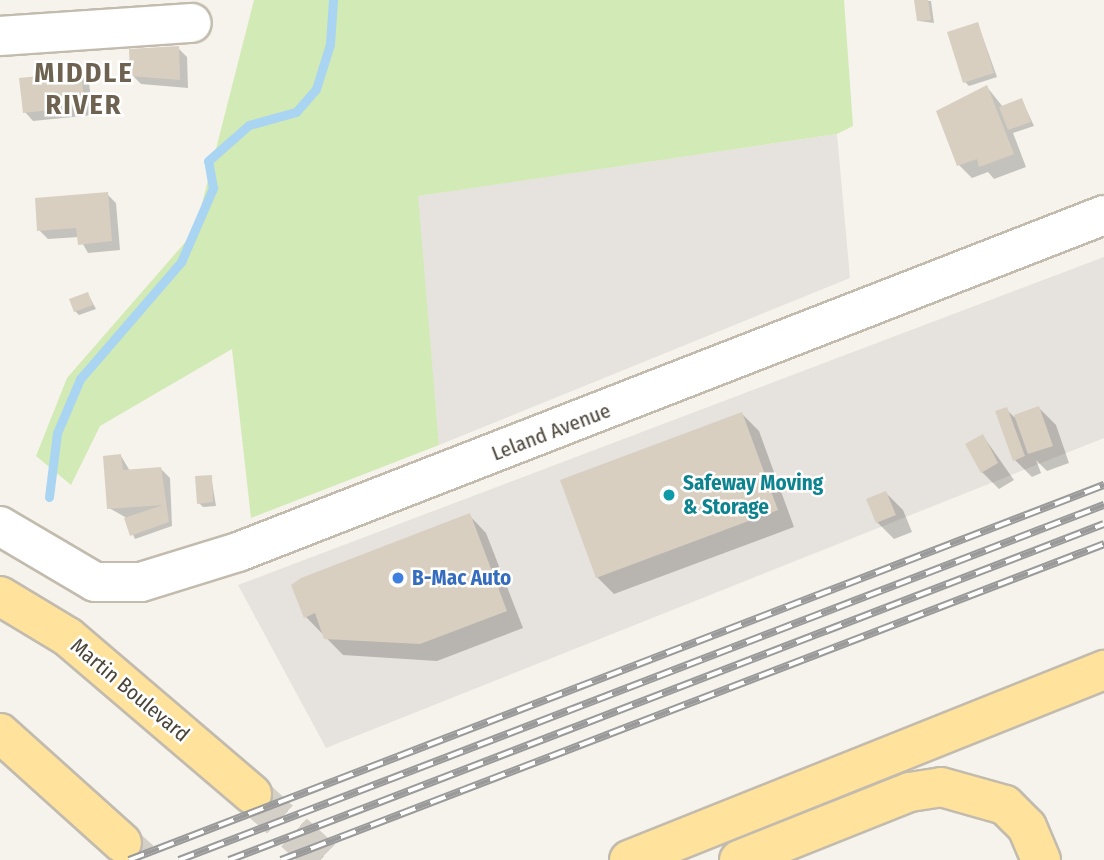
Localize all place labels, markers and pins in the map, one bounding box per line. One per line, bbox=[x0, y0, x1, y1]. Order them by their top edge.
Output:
place label: Safeway Moving & Storage bbox=[683, 470, 823, 520]
marker: Safeway Moving & Storage bbox=[661, 487, 677, 503]
place label: B-Mac Auto bbox=[412, 565, 511, 591]
marker: B-Mac Auto bbox=[390, 570, 406, 586]

